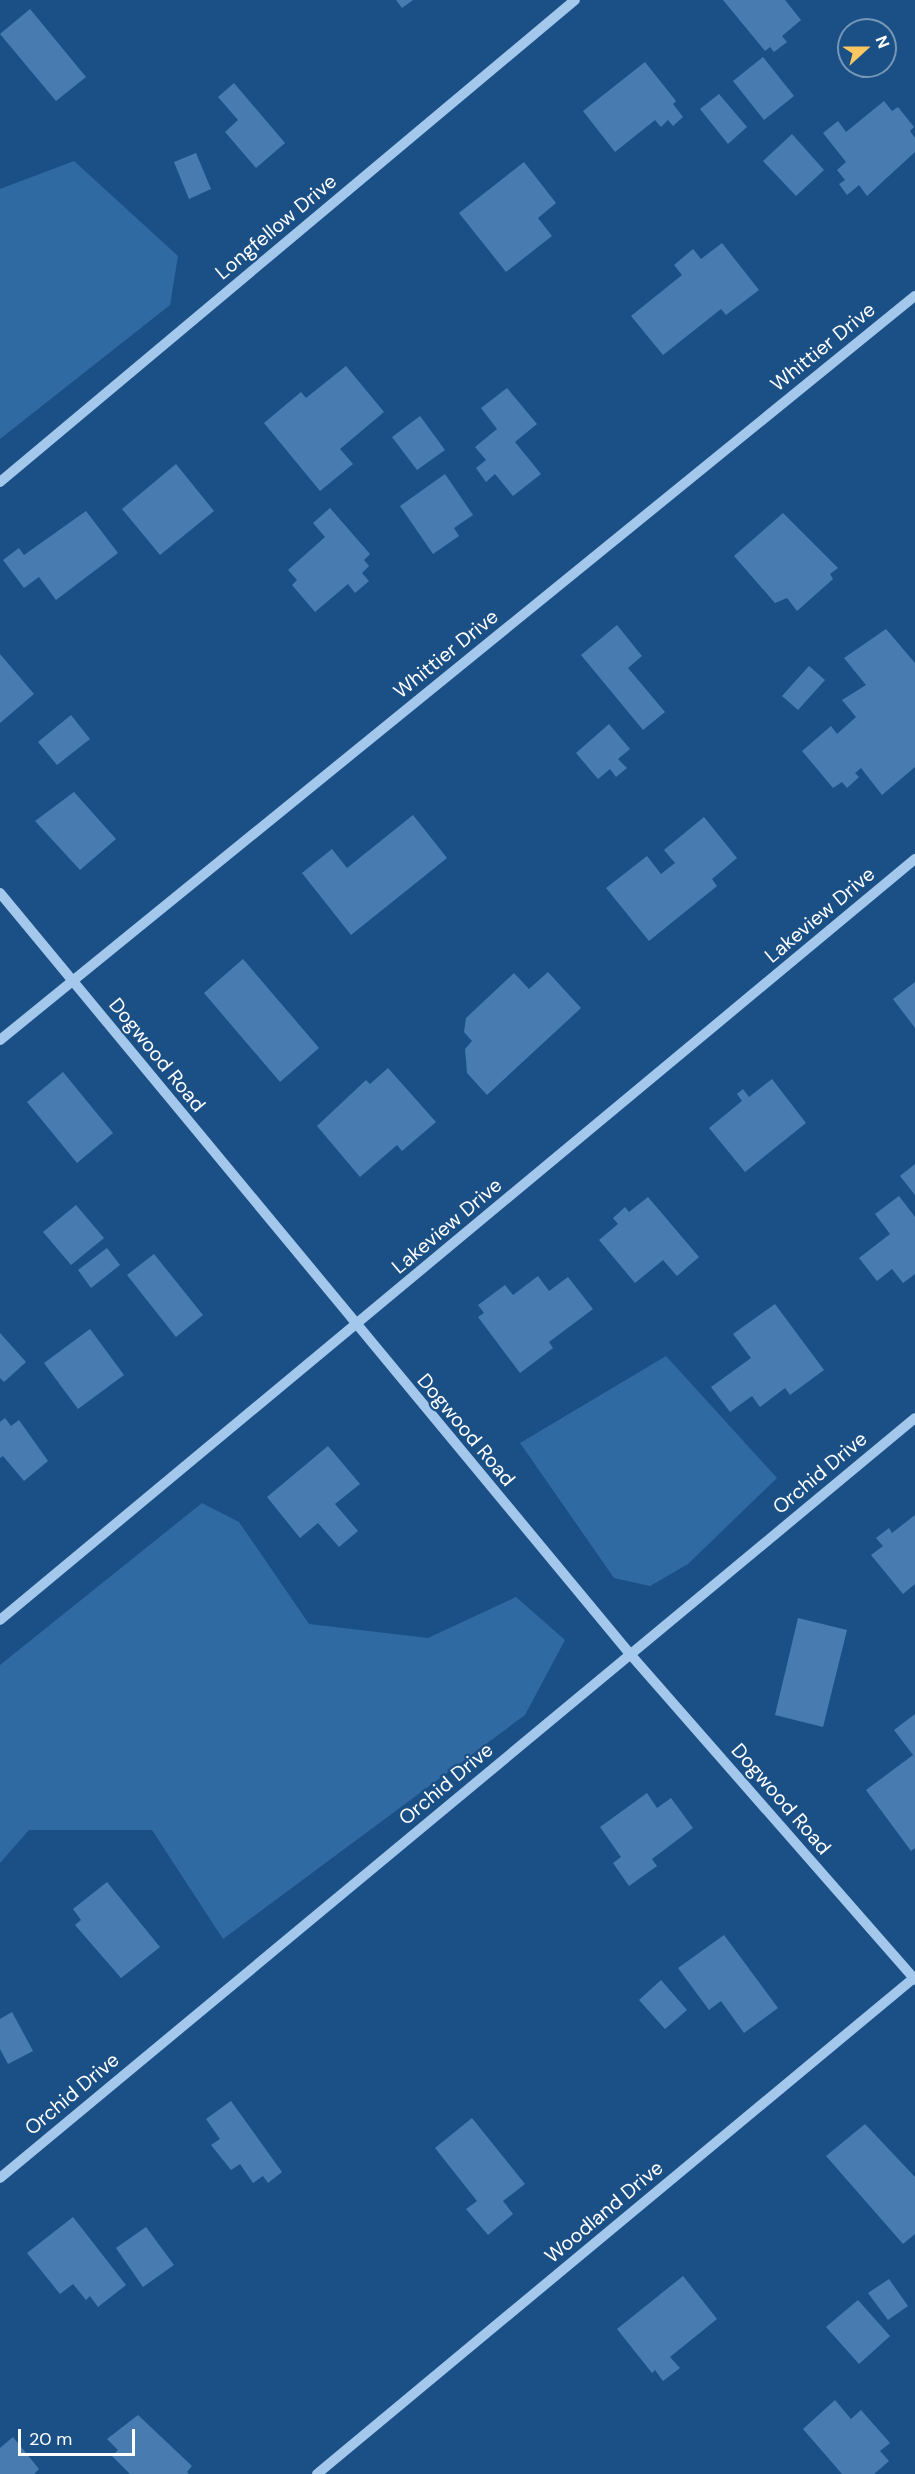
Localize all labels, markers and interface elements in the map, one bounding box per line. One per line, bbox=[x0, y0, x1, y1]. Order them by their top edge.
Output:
north arrow bbox=[837, 18, 897, 78]
text: N bbox=[871, 33, 894, 51]
street label: Longfellow Drive bbox=[211, 169, 341, 285]
street label: Whittier Drive bbox=[766, 298, 880, 396]
street label: Whittier Drive bbox=[389, 605, 503, 703]
street label: Lakeview Drive bbox=[760, 862, 880, 968]
street label: Dogwood Road bbox=[104, 993, 210, 1117]
street label: Lakeview Drive bbox=[387, 1173, 507, 1279]
street label: Dogwood Road bbox=[412, 1369, 520, 1491]
street label: Orchid Drive bbox=[768, 1427, 872, 1519]
street label: Orchid Drive bbox=[394, 1738, 498, 1830]
street label: Dogwood Road bbox=[726, 1739, 836, 1859]
street label: Orchid Drive bbox=[20, 2048, 124, 2140]
street label: Woodland Drive bbox=[540, 2156, 668, 2268]
scale bar bbox=[21, 2417, 138, 2455]
text: 20 m bbox=[29, 2427, 72, 2451]

